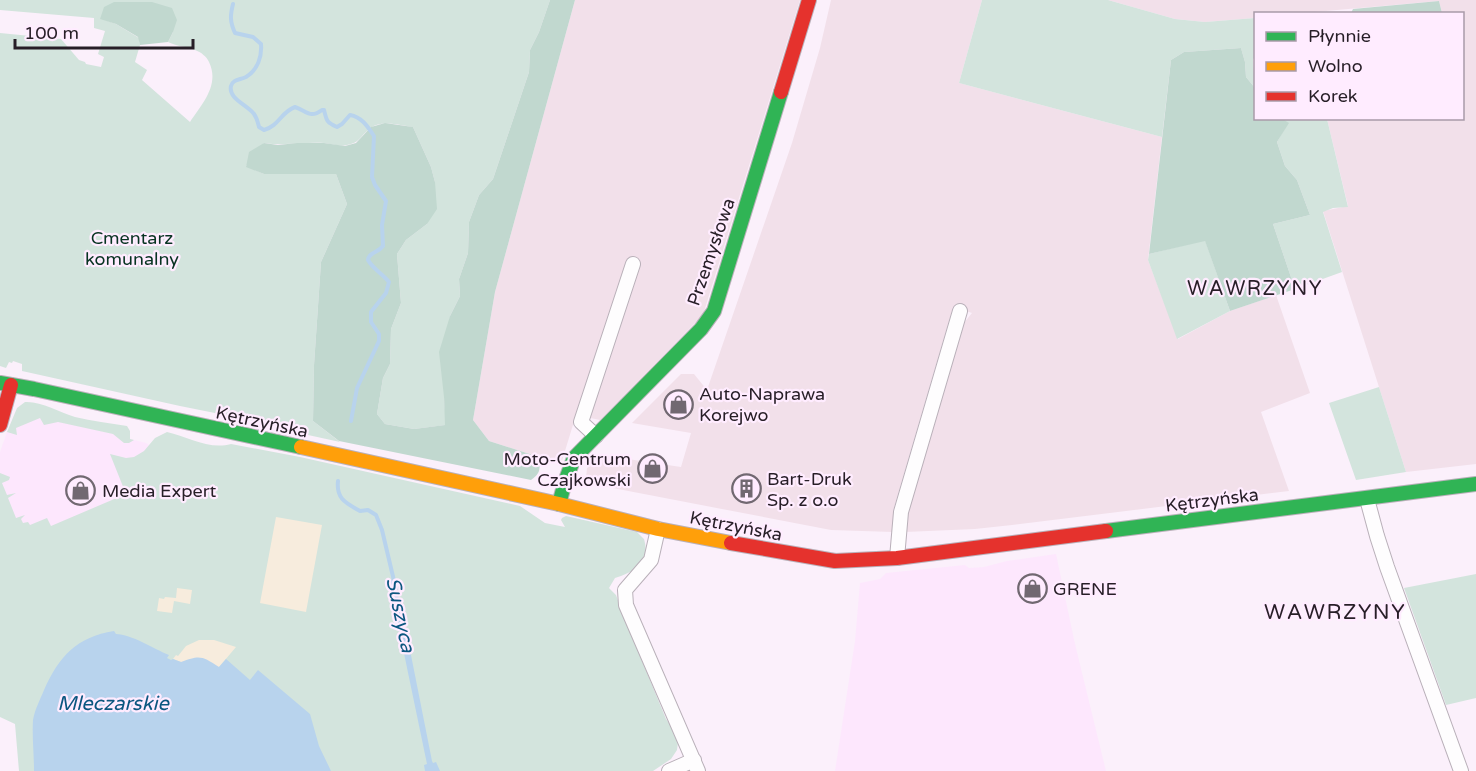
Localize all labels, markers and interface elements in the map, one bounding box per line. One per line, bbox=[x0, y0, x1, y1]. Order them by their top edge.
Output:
scale bar bbox=[15, 12, 194, 50]
legend bbox=[1254, 12, 1464, 120]
text: 100 m bbox=[24, 22, 79, 44]
text: Płynnie bbox=[1308, 25, 1371, 47]
text: Wolno bbox=[1308, 55, 1363, 77]
text: Korek bbox=[1308, 85, 1358, 107]
street label: Przemysłowa bbox=[682, 195, 740, 309]
park label: Cmentarz komunalny bbox=[85, 227, 179, 270]
district label: WAWRZYNY bbox=[1187, 277, 1323, 301]
place label: Auto-Naprawa Korejwo bbox=[699, 383, 825, 426]
shop icon: Auto-Naprawa Korejwo bbox=[662, 388, 694, 420]
street label: Kętrzyńska bbox=[214, 401, 310, 443]
place label: Moto-Centrum Czajkowski bbox=[504, 448, 631, 491]
shop icon: Moto-Centrum Czajkowski bbox=[636, 453, 668, 485]
place label: Bart-Druk Sp. z o.o bbox=[767, 468, 852, 511]
building icon: Bart-Druk Sp. z o.o bbox=[730, 473, 762, 505]
shop icon: Media Expert bbox=[65, 475, 97, 507]
place label: Media Expert bbox=[102, 480, 217, 502]
street label: Kętrzyńska bbox=[1164, 483, 1260, 517]
street label: Kętrzyńska bbox=[688, 506, 784, 546]
shop icon: GRENE bbox=[1016, 573, 1048, 605]
water label: Suszyca bbox=[380, 575, 420, 656]
place label: GRENE bbox=[1053, 578, 1117, 600]
district label: WAWRZYNY bbox=[1264, 600, 1406, 625]
water label: Mleczarskie bbox=[57, 692, 171, 716]

